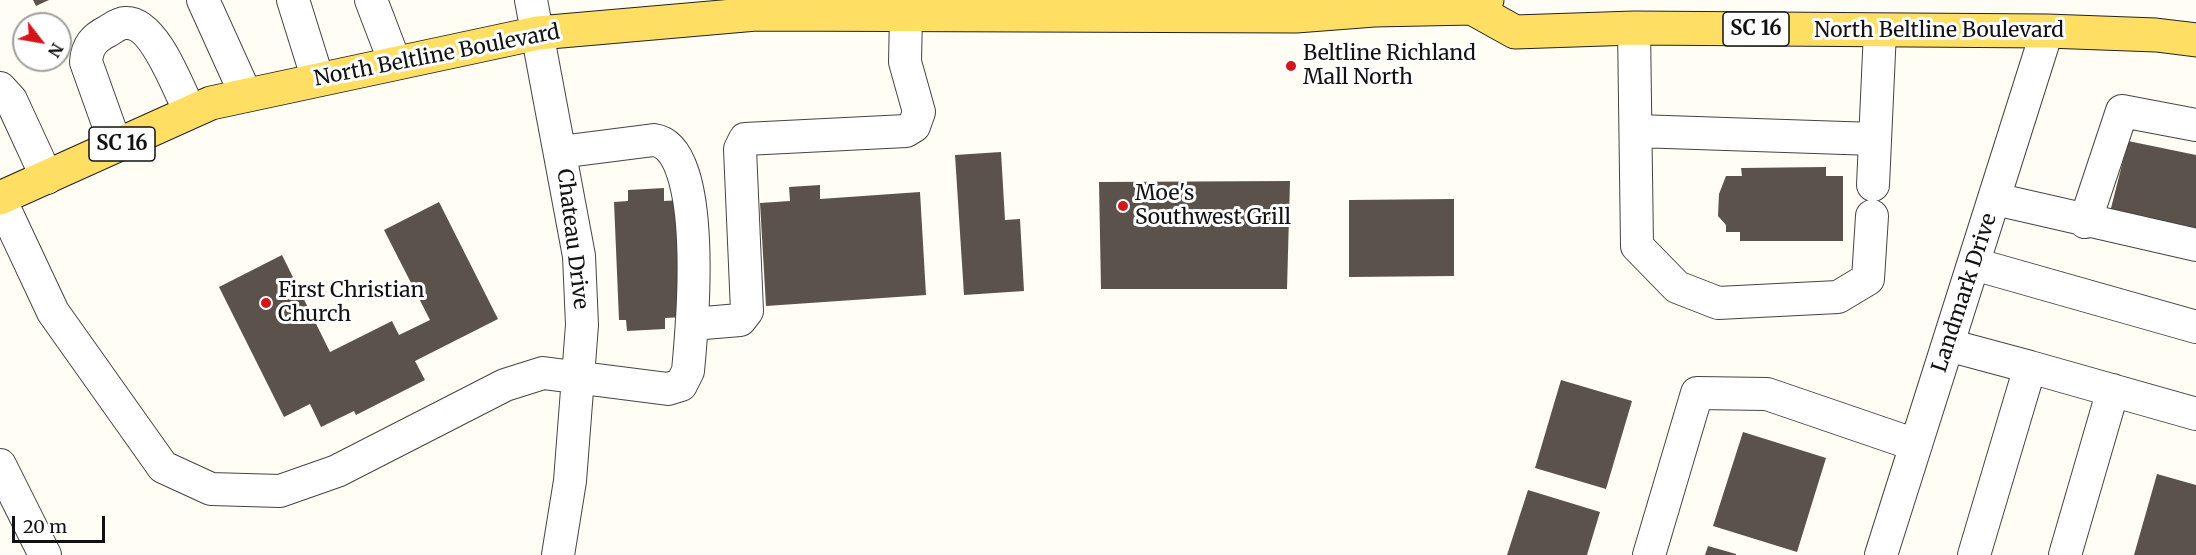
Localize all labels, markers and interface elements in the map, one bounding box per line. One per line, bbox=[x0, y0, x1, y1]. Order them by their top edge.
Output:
north arrow bbox=[12, 12, 72, 72]
road number: SC 16 bbox=[1723, 12, 1789, 46]
street label: North Beltline Boulevard bbox=[1814, 18, 2064, 44]
street label: North Beltline Boulevard bbox=[312, 20, 562, 92]
text: N bbox=[44, 40, 68, 61]
place label: Beltline Richland Mall North bbox=[1303, 41, 1476, 91]
marker: Beltline Richland Mall North bbox=[1284, 59, 1298, 73]
road number: SC 16 bbox=[89, 127, 155, 161]
street label: Chateau Drive bbox=[551, 167, 593, 311]
place label: Moe's Southwest Grill bbox=[1135, 181, 1291, 231]
marker: Moe's Southwest Grill bbox=[1116, 199, 1130, 213]
street label: Landmark Drive bbox=[1927, 210, 2003, 376]
place label: First Christian Church bbox=[278, 278, 424, 328]
marker: First Christian Church bbox=[259, 296, 273, 310]
scale bar bbox=[15, 504, 108, 542]
text: 20 m bbox=[23, 515, 67, 538]

